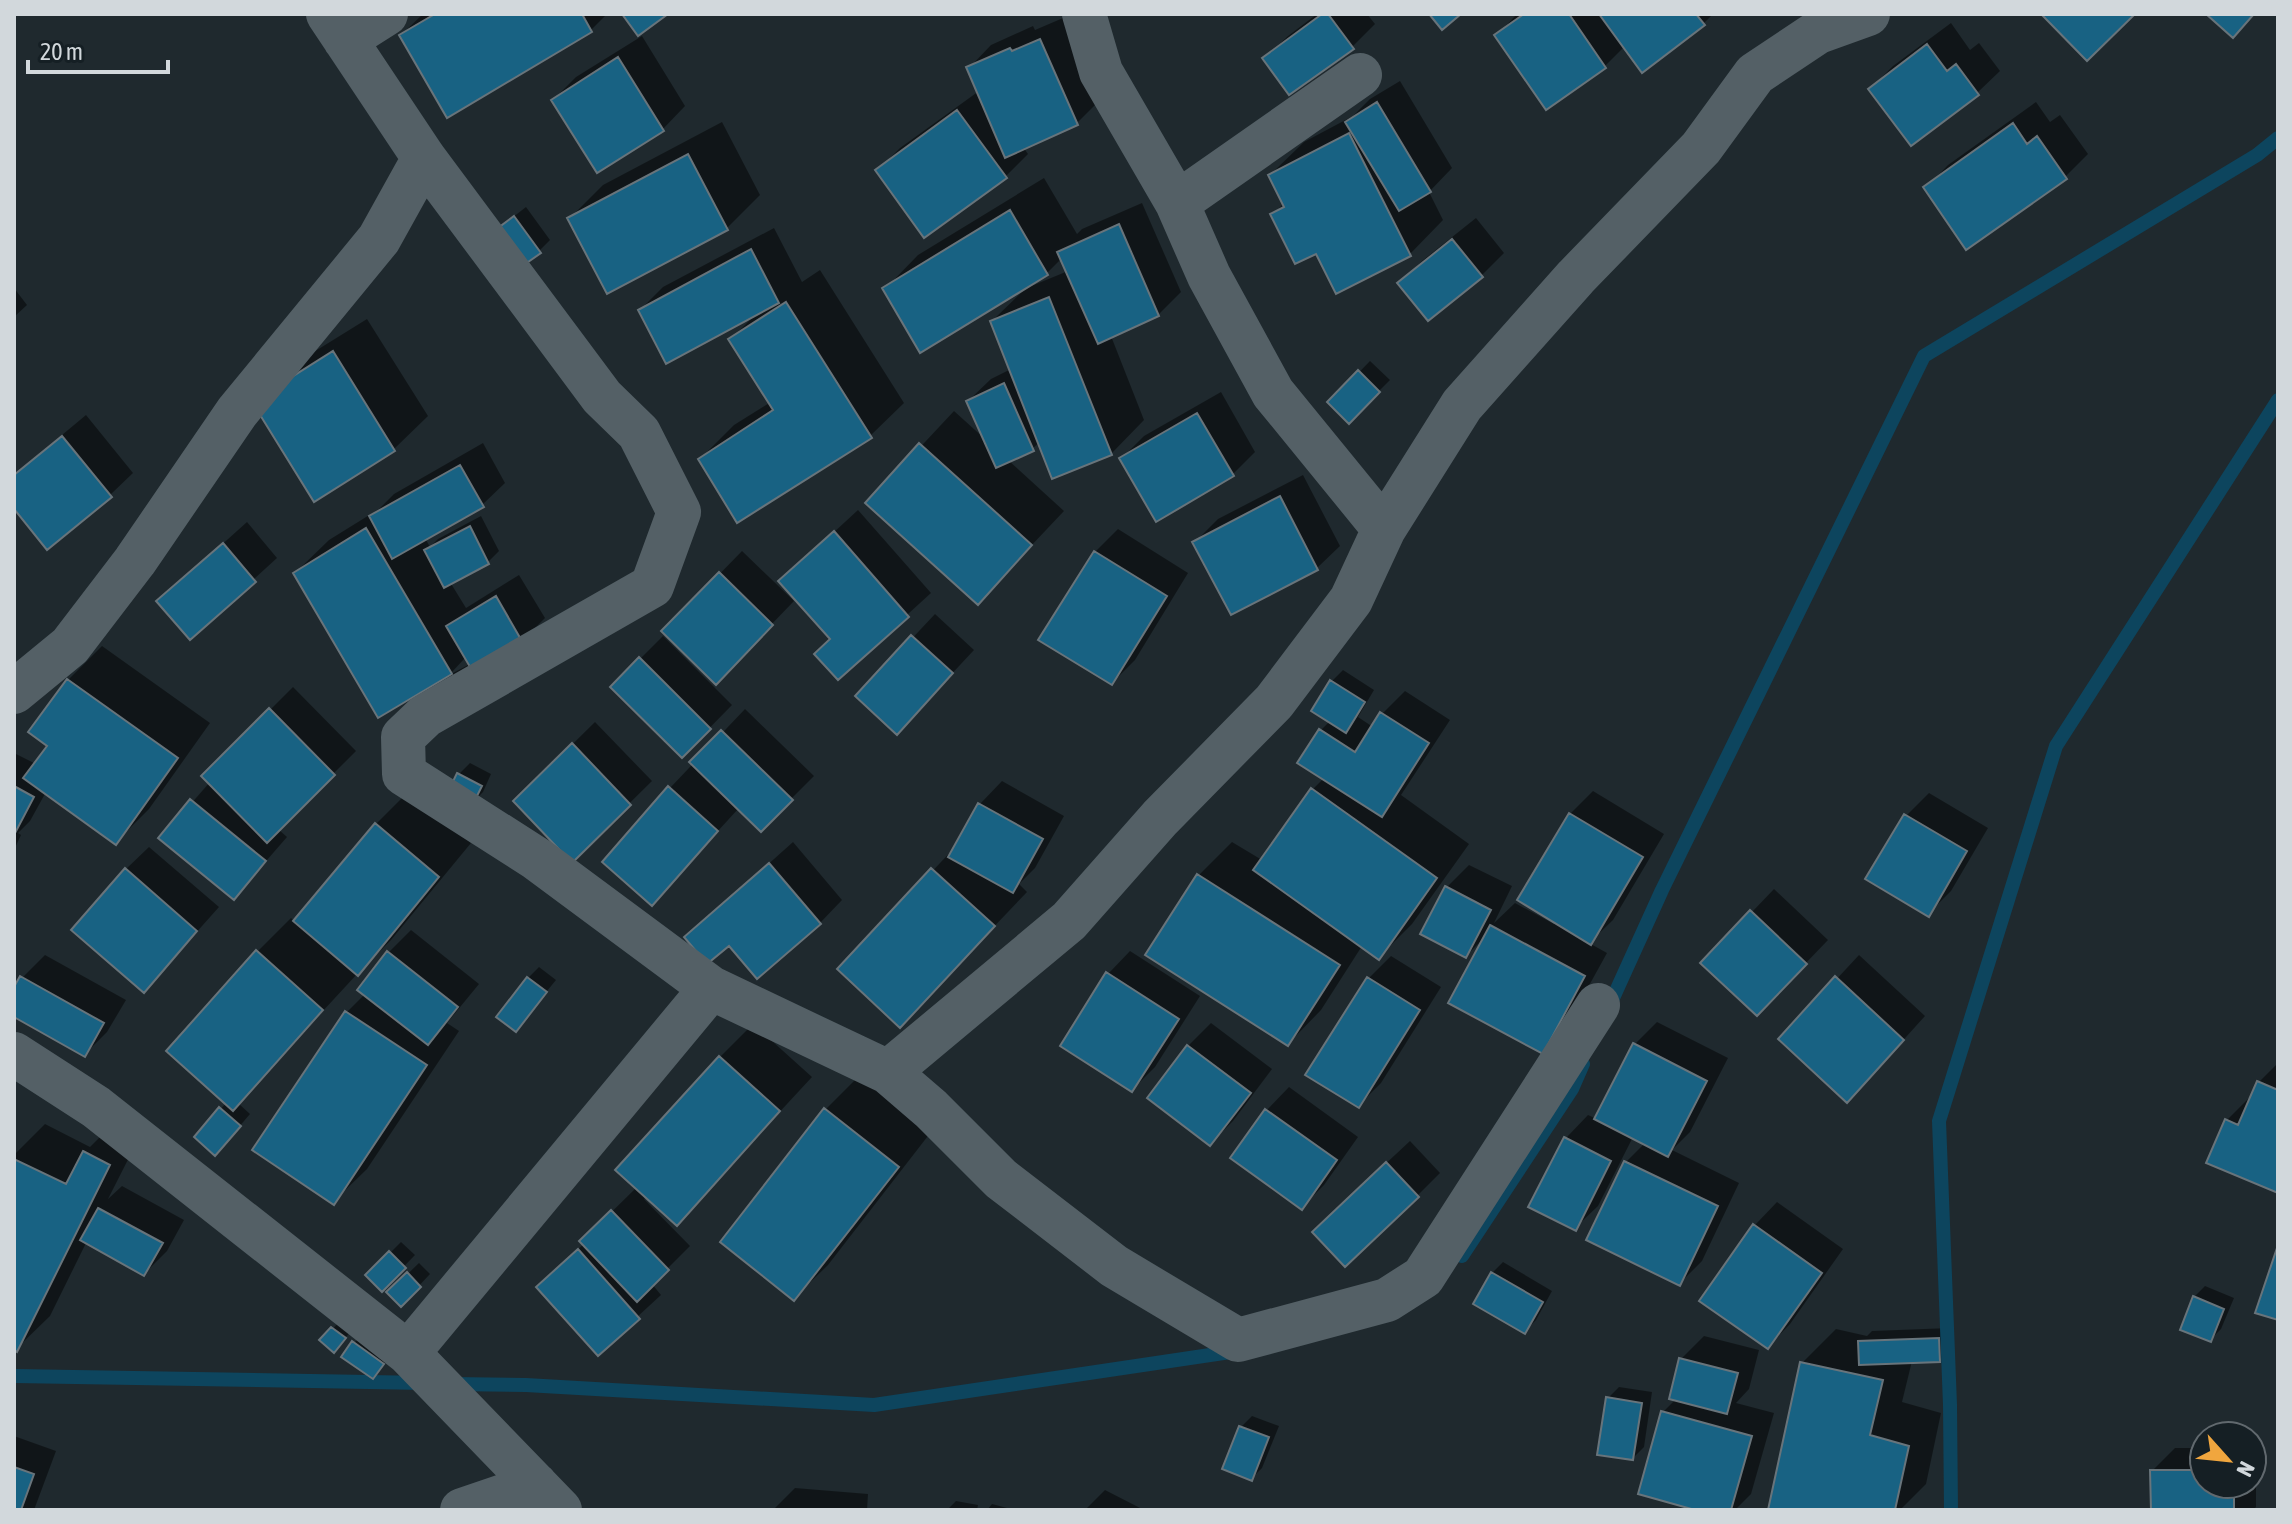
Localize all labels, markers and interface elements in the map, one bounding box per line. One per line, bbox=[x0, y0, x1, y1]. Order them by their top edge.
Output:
scale bar bbox=[28, 24, 168, 74]
text: 20 m bbox=[40, 38, 83, 65]
north arrow bbox=[2188, 1420, 2268, 1500]
text: N bbox=[2231, 1457, 2260, 1481]

